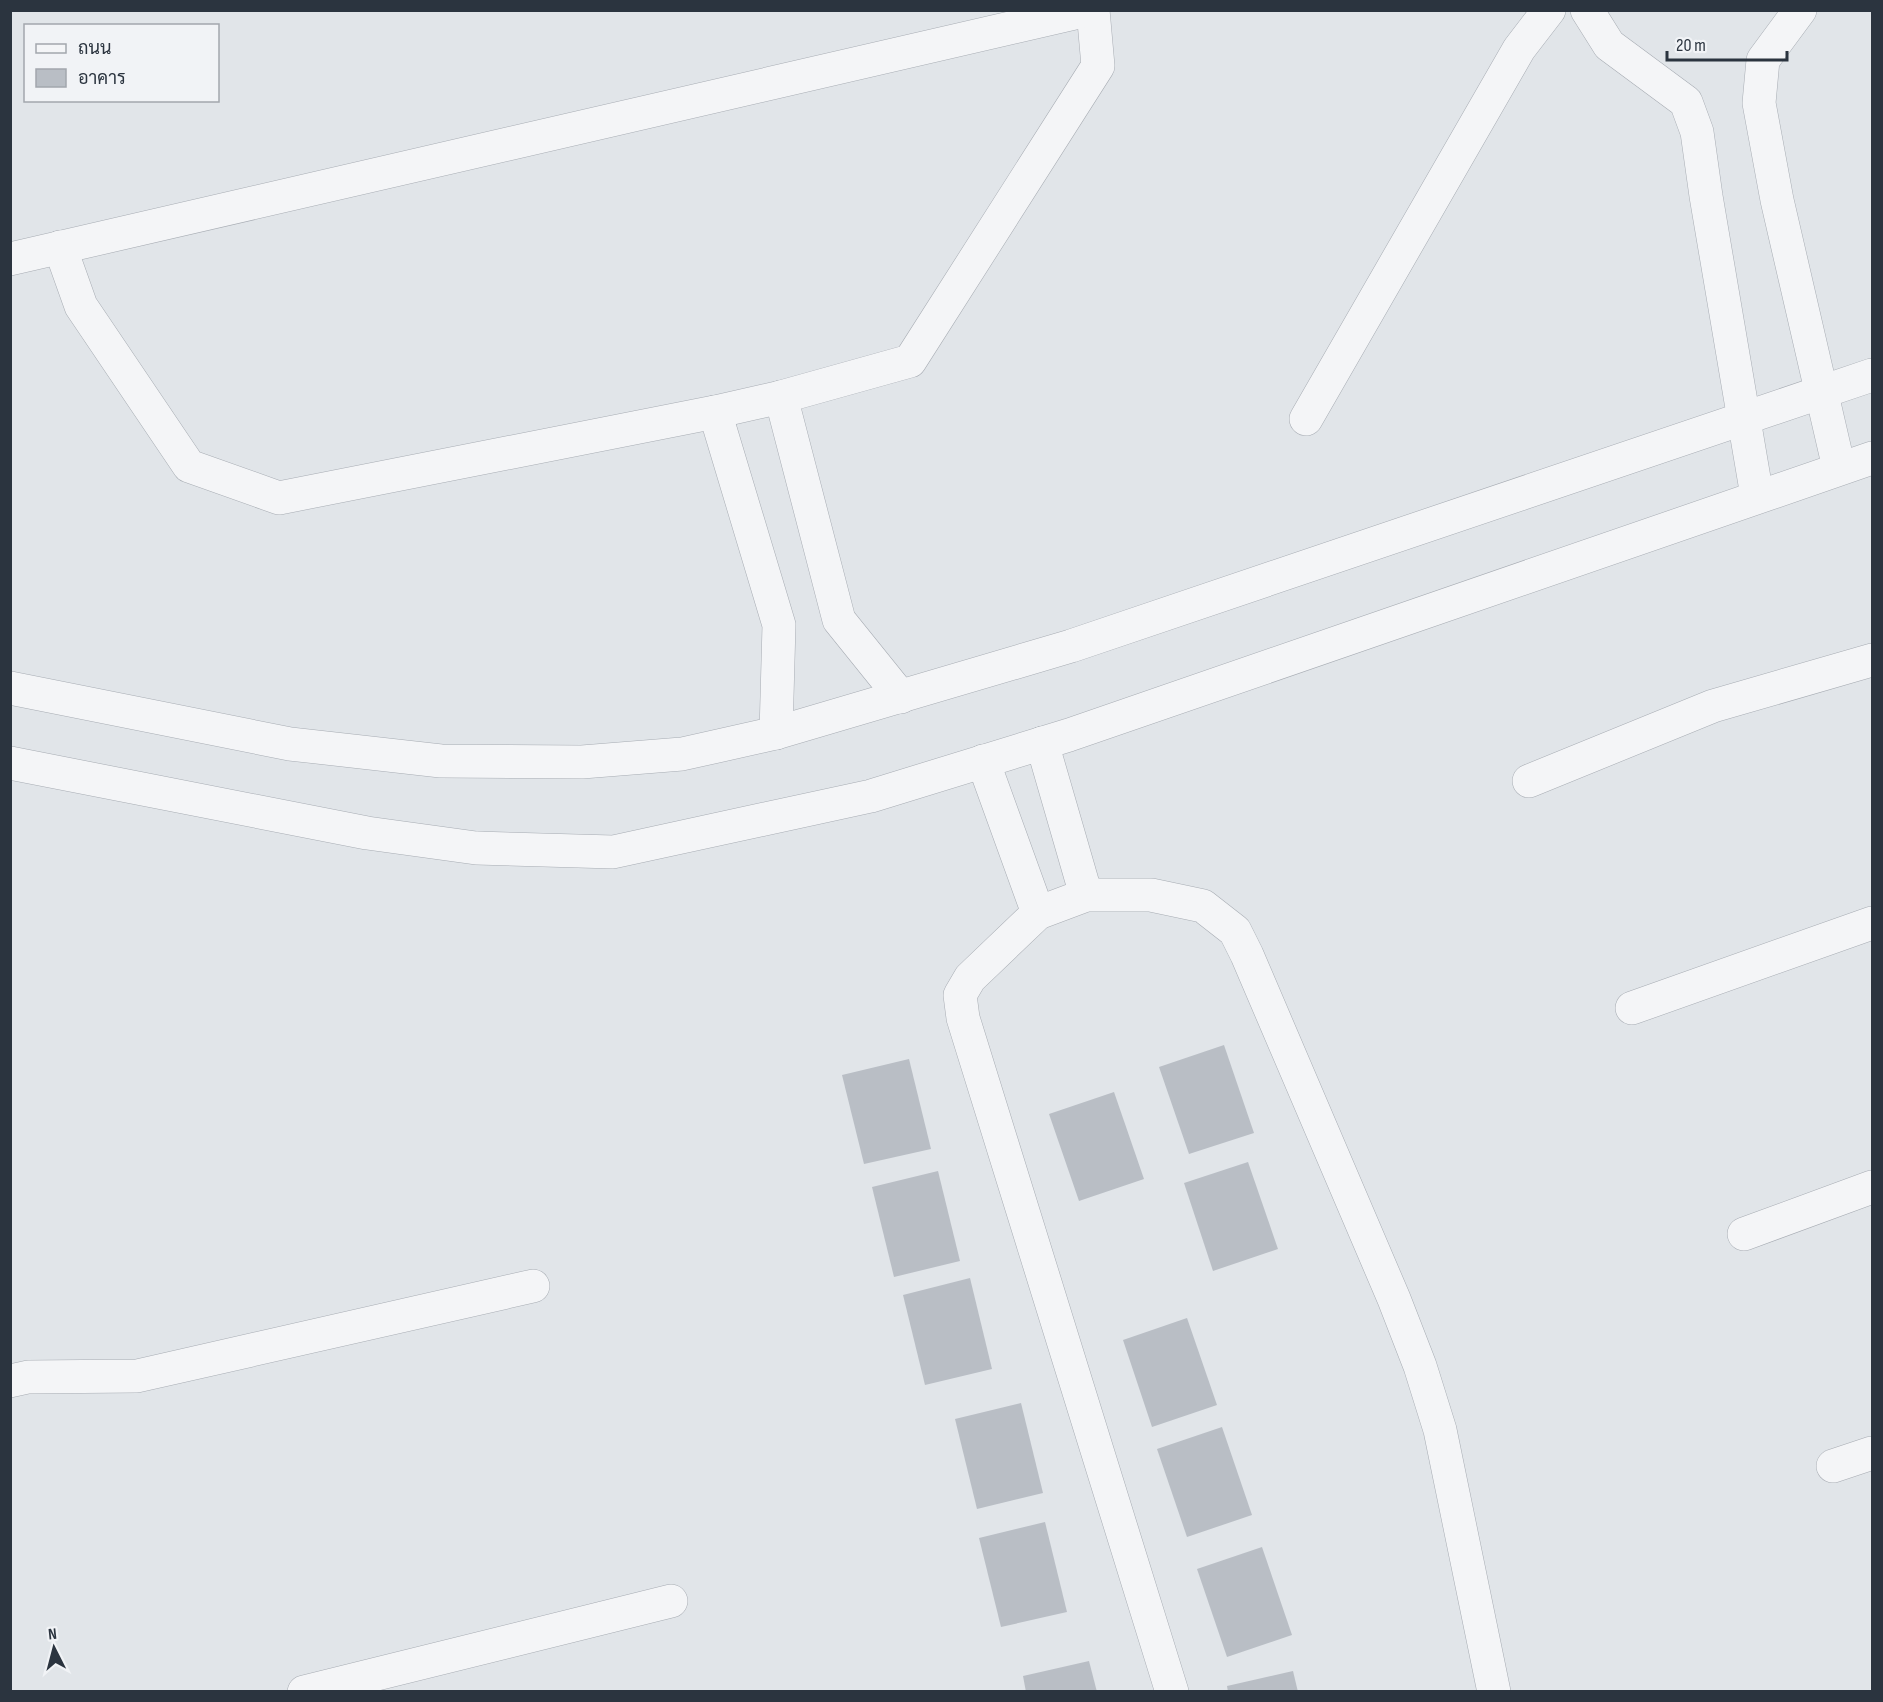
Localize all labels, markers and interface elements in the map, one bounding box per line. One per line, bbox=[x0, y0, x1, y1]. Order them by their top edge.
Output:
legend bbox=[24, 24, 219, 102]
scale bar bbox=[1667, 24, 1787, 62]
text: 20 m bbox=[1676, 35, 1706, 56]
text: ถนน bbox=[78, 38, 111, 59]
text: อาคาร bbox=[78, 68, 126, 89]
north arrow bbox=[24, 1618, 84, 1678]
text: N bbox=[47, 1625, 58, 1644]

